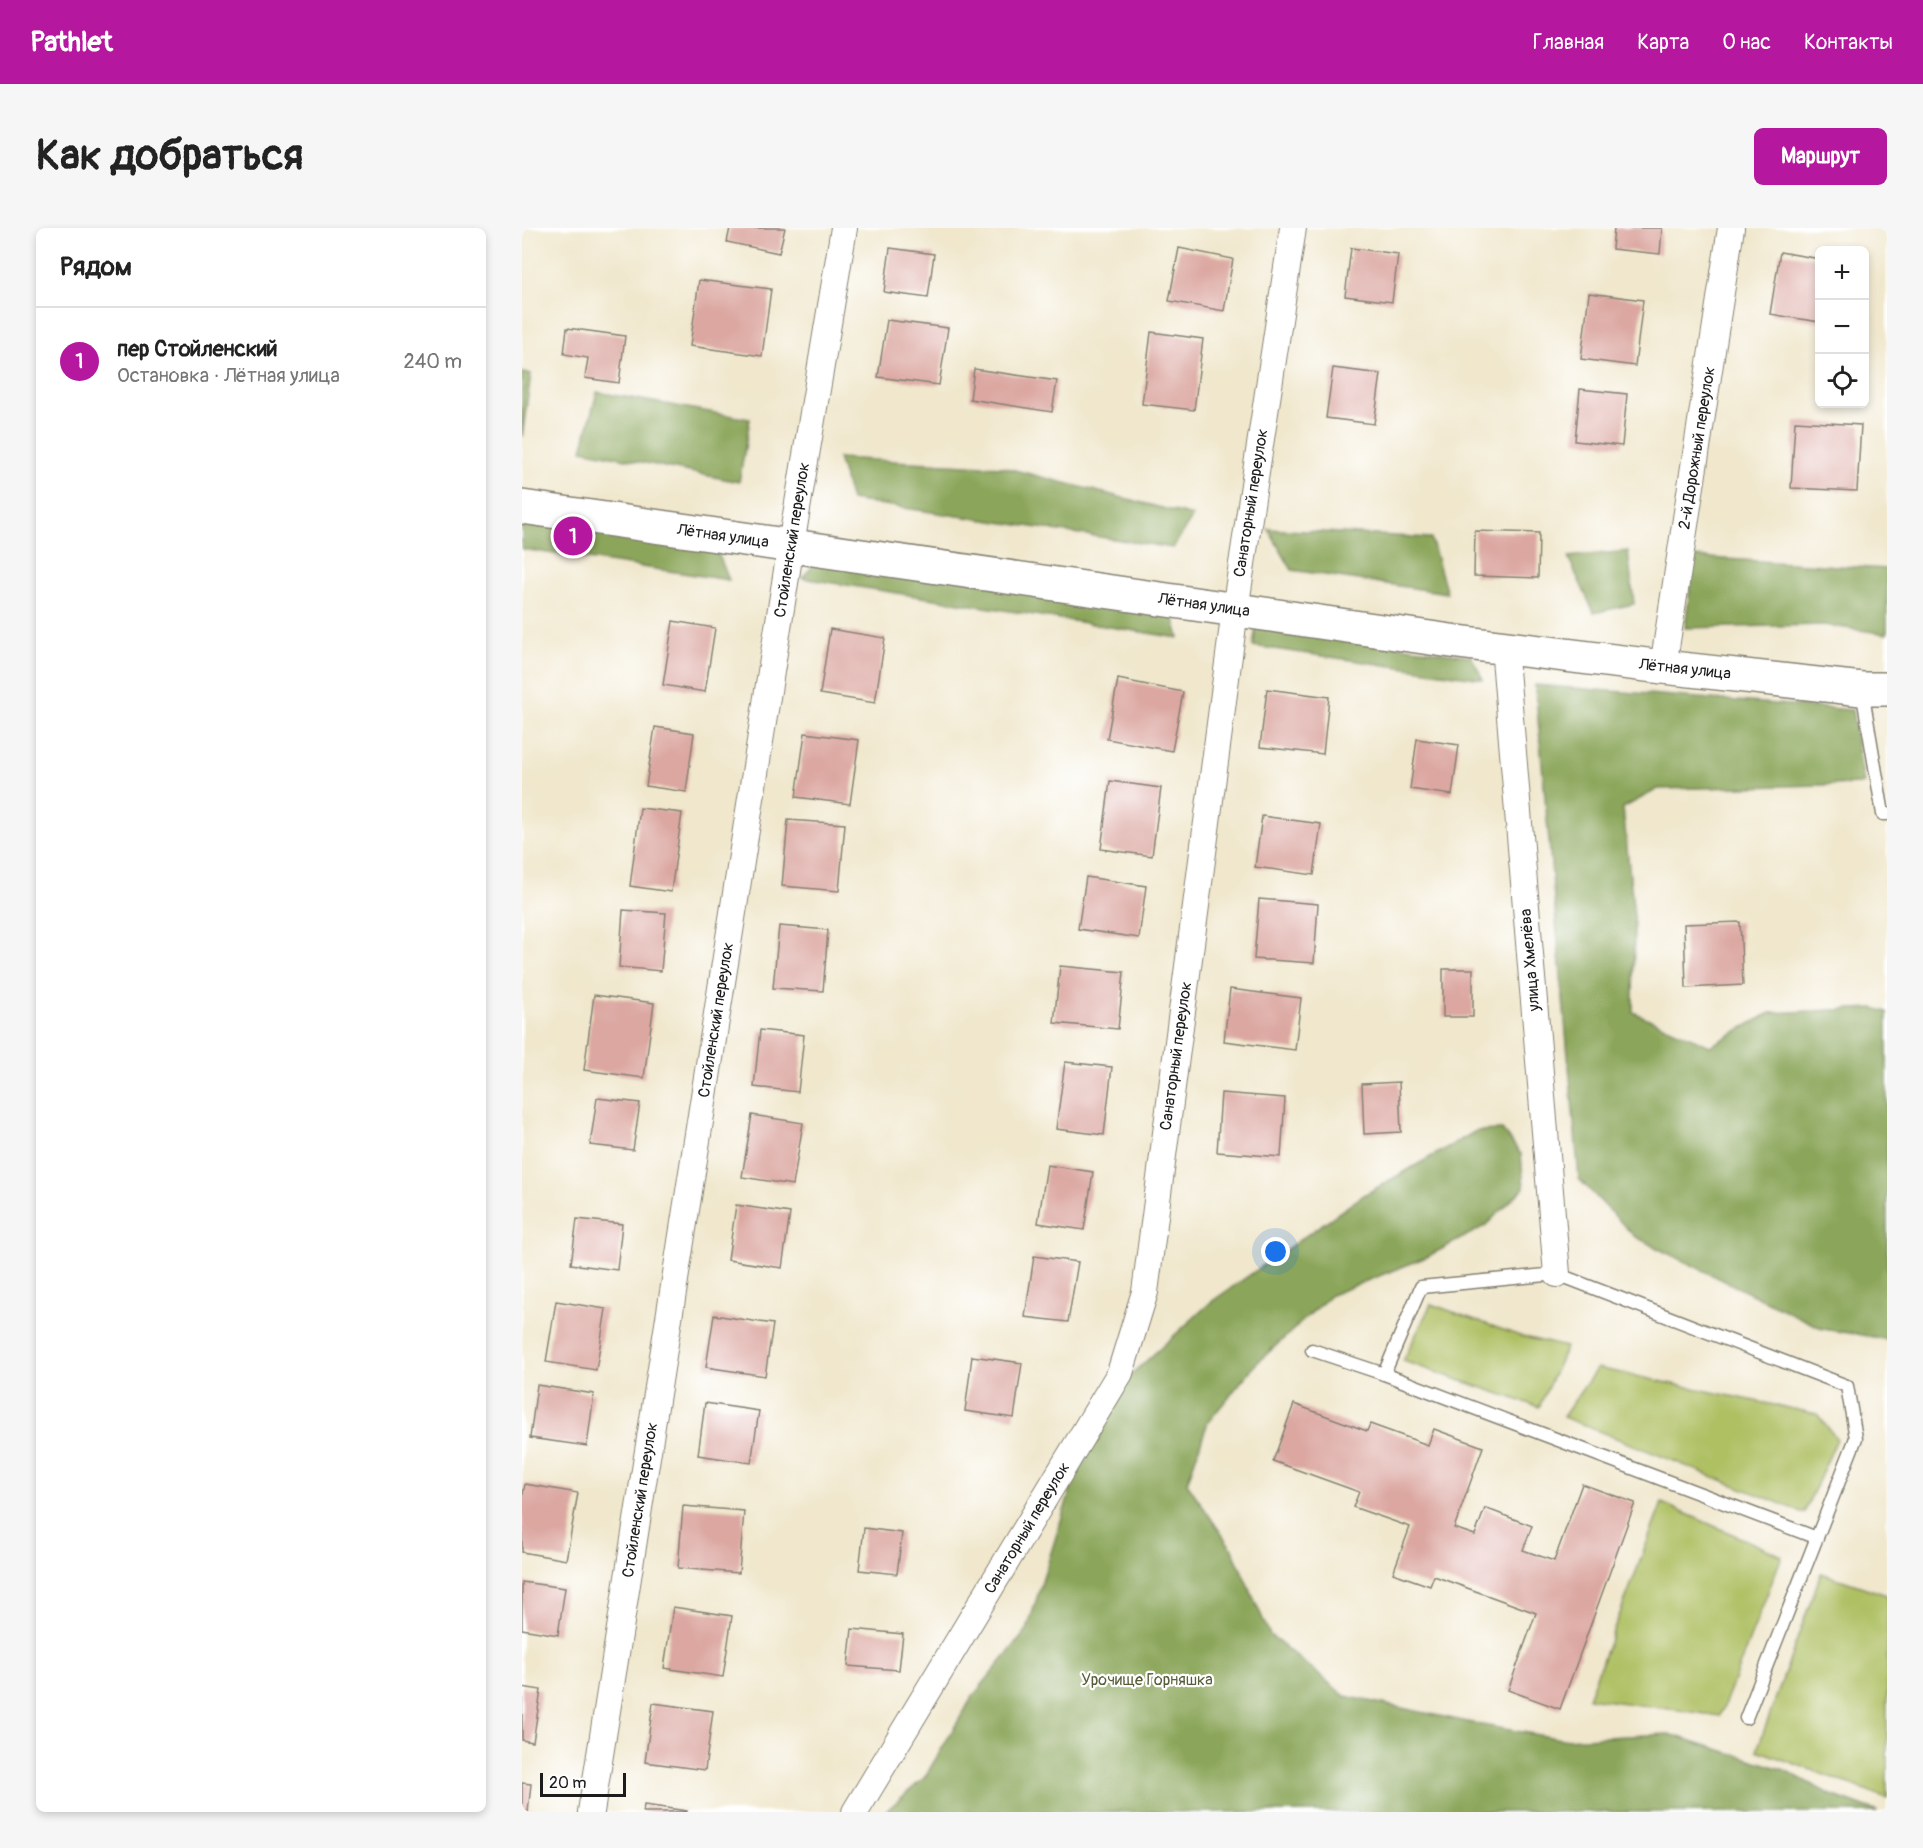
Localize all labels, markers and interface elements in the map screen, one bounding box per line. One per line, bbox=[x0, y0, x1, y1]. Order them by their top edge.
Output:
text: Pathlet bbox=[30, 25, 113, 60]
text: Главная bbox=[1533, 29, 1604, 56]
text: Карта bbox=[1637, 29, 1689, 56]
text: О нас bbox=[1722, 29, 1771, 56]
text: Контакты bbox=[1804, 29, 1893, 56]
button: Маршрут bbox=[1754, 128, 1887, 185]
text: Как добраться bbox=[36, 130, 303, 182]
map controls bbox=[1815, 246, 1869, 408]
button: + bbox=[1815, 246, 1869, 300]
text: Рядом bbox=[60, 251, 132, 283]
button: − bbox=[1815, 300, 1869, 354]
text: пер Стойленский bbox=[117, 335, 277, 363]
text: 1 bbox=[76, 349, 83, 374]
text: 240 m bbox=[403, 349, 462, 374]
button: locate bbox=[1815, 354, 1869, 408]
text: Остановка · Лётная улица bbox=[117, 363, 340, 388]
street label: 2-й Дорожный переулок bbox=[1674, 365, 1720, 531]
street label: Санаторный переулок bbox=[1229, 427, 1273, 579]
street label: Стойленский переулок bbox=[770, 461, 814, 619]
pin: 1 bbox=[554, 514, 592, 558]
street label: Лётная улица bbox=[675, 520, 770, 552]
street label: Лётная улица bbox=[1156, 589, 1251, 621]
street label: Лётная улица bbox=[1637, 654, 1732, 684]
street label: улица Хмелёва bbox=[1516, 908, 1545, 1013]
street label: Стойленский переулок bbox=[694, 941, 738, 1099]
street label: Санаторный переулок bbox=[1156, 980, 1196, 1132]
your location bbox=[1261, 1237, 1290, 1266]
street label: Стойленский переулок bbox=[618, 1421, 662, 1579]
street label: Санаторный переулок bbox=[980, 1459, 1074, 1597]
park label: Урочище Горняшка bbox=[1081, 1670, 1213, 1690]
scale bar bbox=[540, 1770, 626, 1798]
text: 20 m bbox=[549, 1773, 587, 1793]

